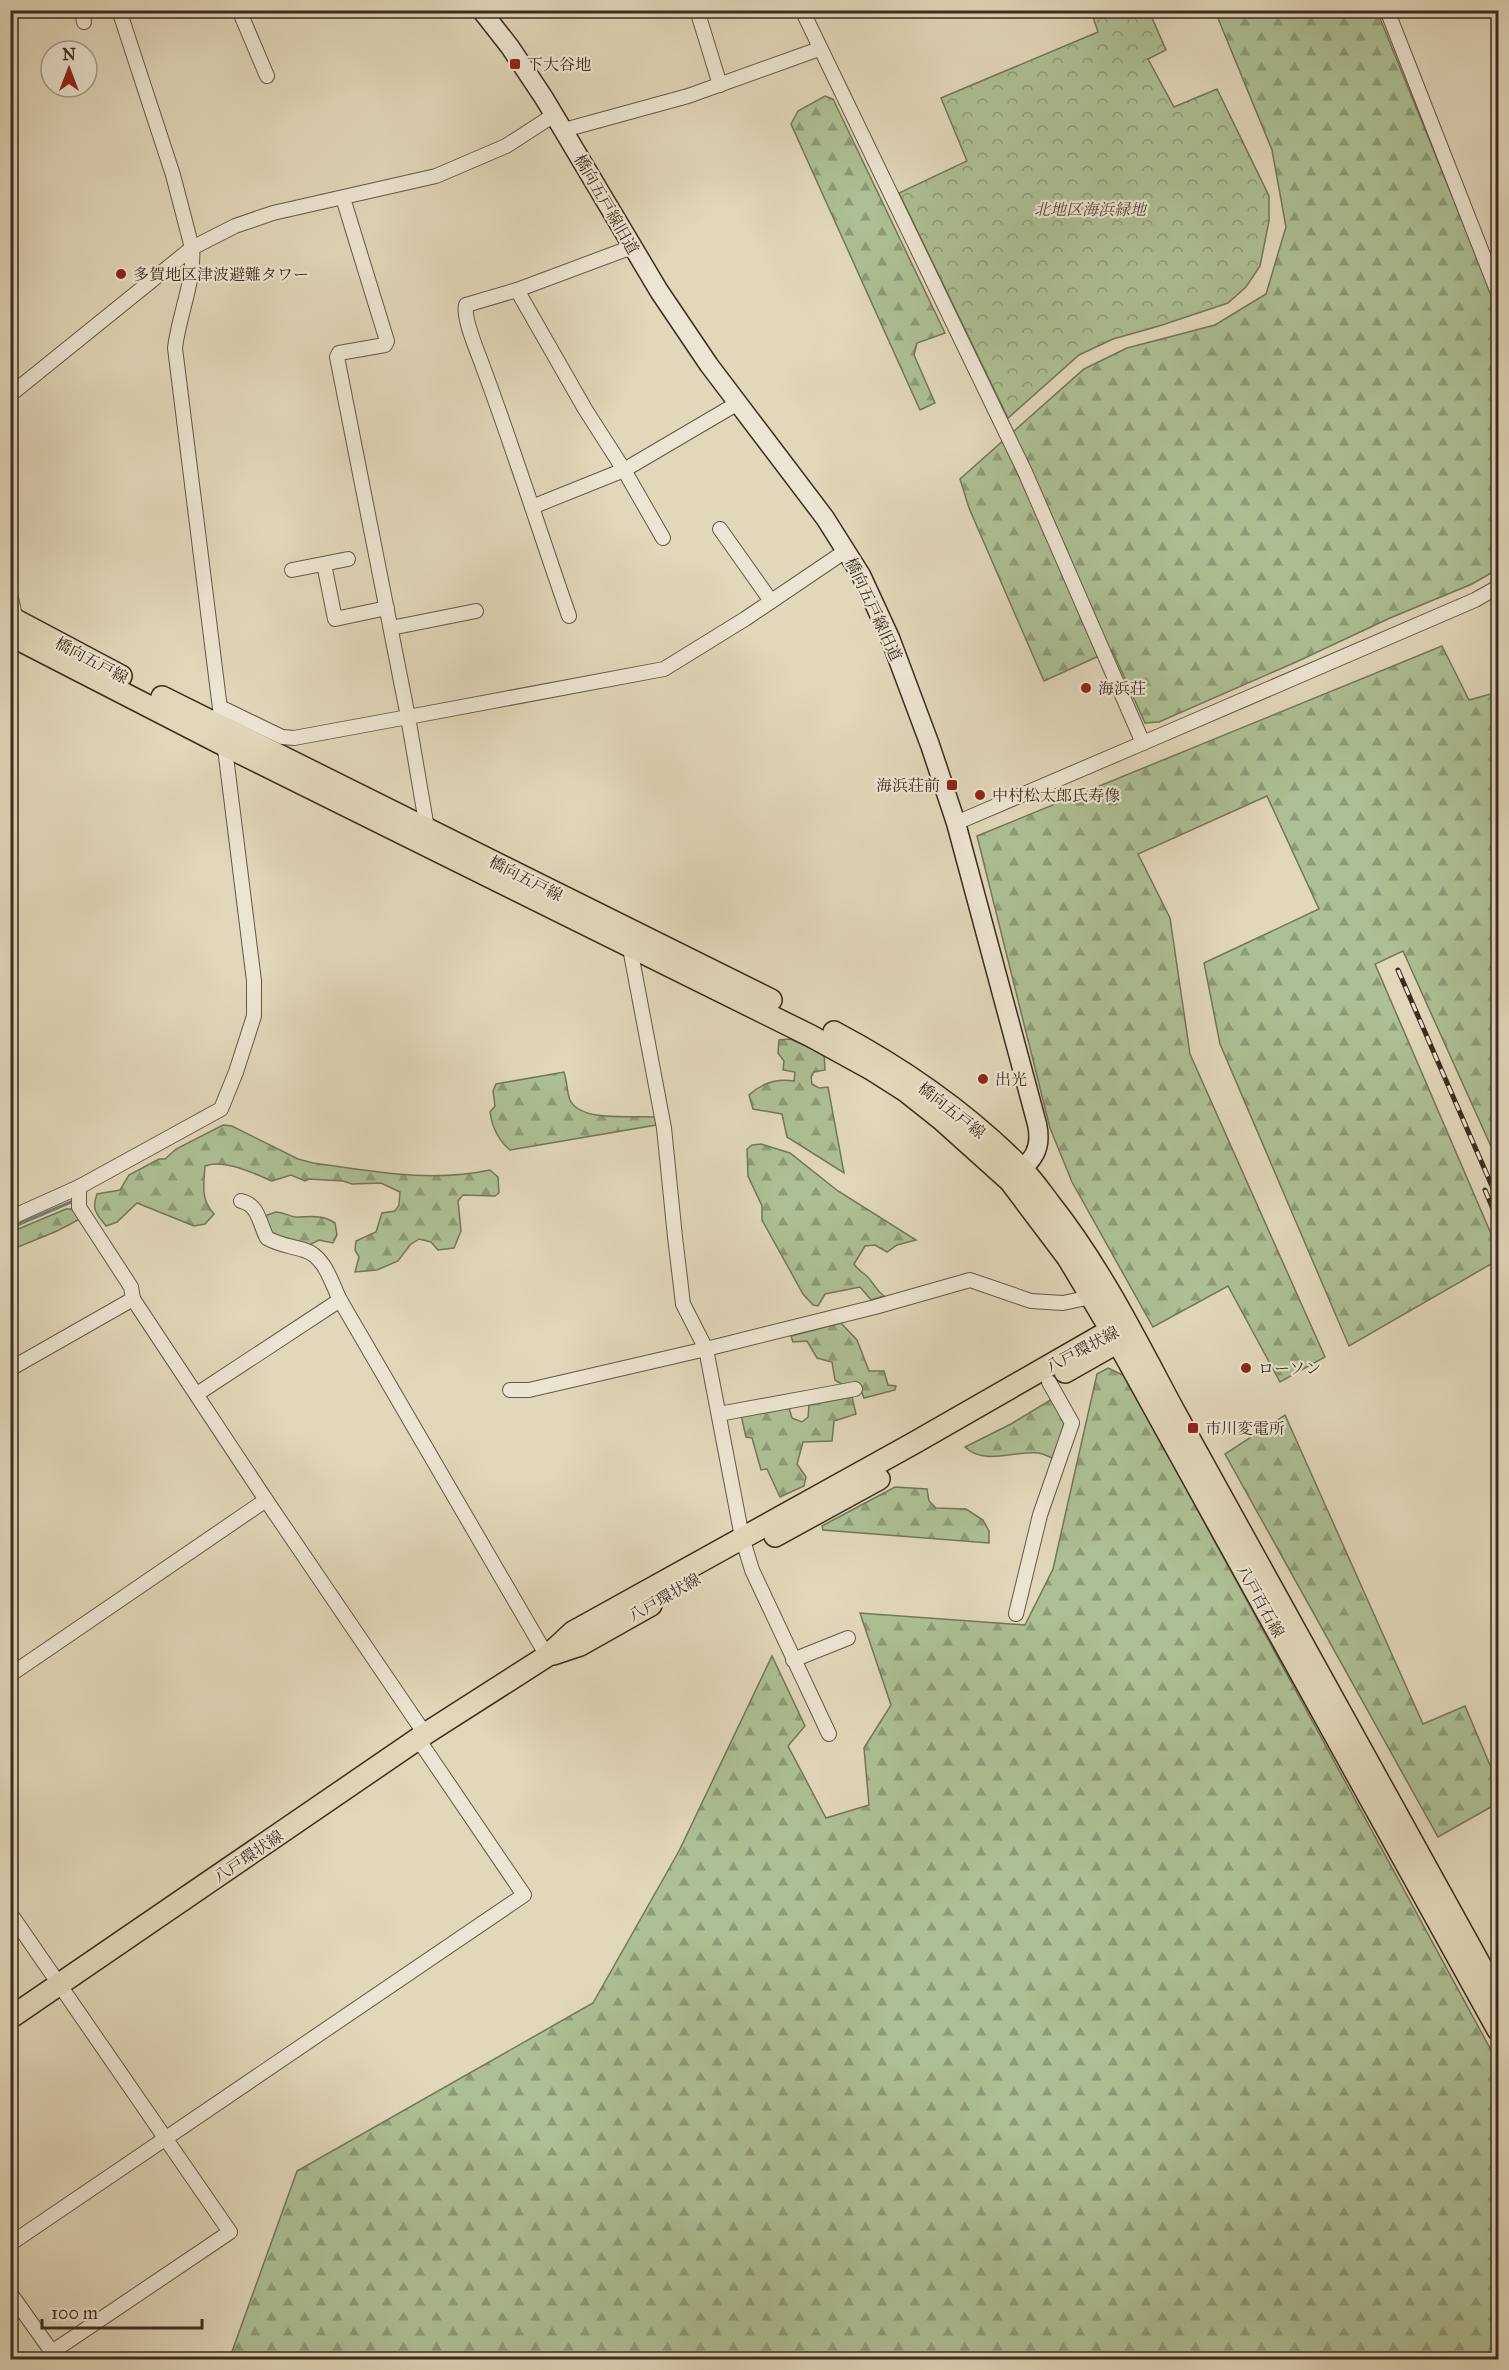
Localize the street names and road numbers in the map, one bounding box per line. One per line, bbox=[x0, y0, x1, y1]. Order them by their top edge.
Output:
street label: 橋向五戸線旧道 bbox=[570, 151, 643, 258]
street label: 橋向五戸線旧道 bbox=[841, 554, 906, 664]
street label: 橋向五戸線 bbox=[52, 633, 132, 688]
street label: 橋向五戸線 bbox=[486, 852, 566, 905]
street label: 橋向五戸線 bbox=[914, 1078, 989, 1143]
street label: 八戸環状線 bbox=[1042, 1322, 1122, 1377]
street label: 八戸百石線 bbox=[1233, 1562, 1288, 1641]
street label: 八戸環状線 bbox=[625, 1569, 704, 1626]
street label: 八戸環状線 bbox=[210, 1826, 287, 1887]

